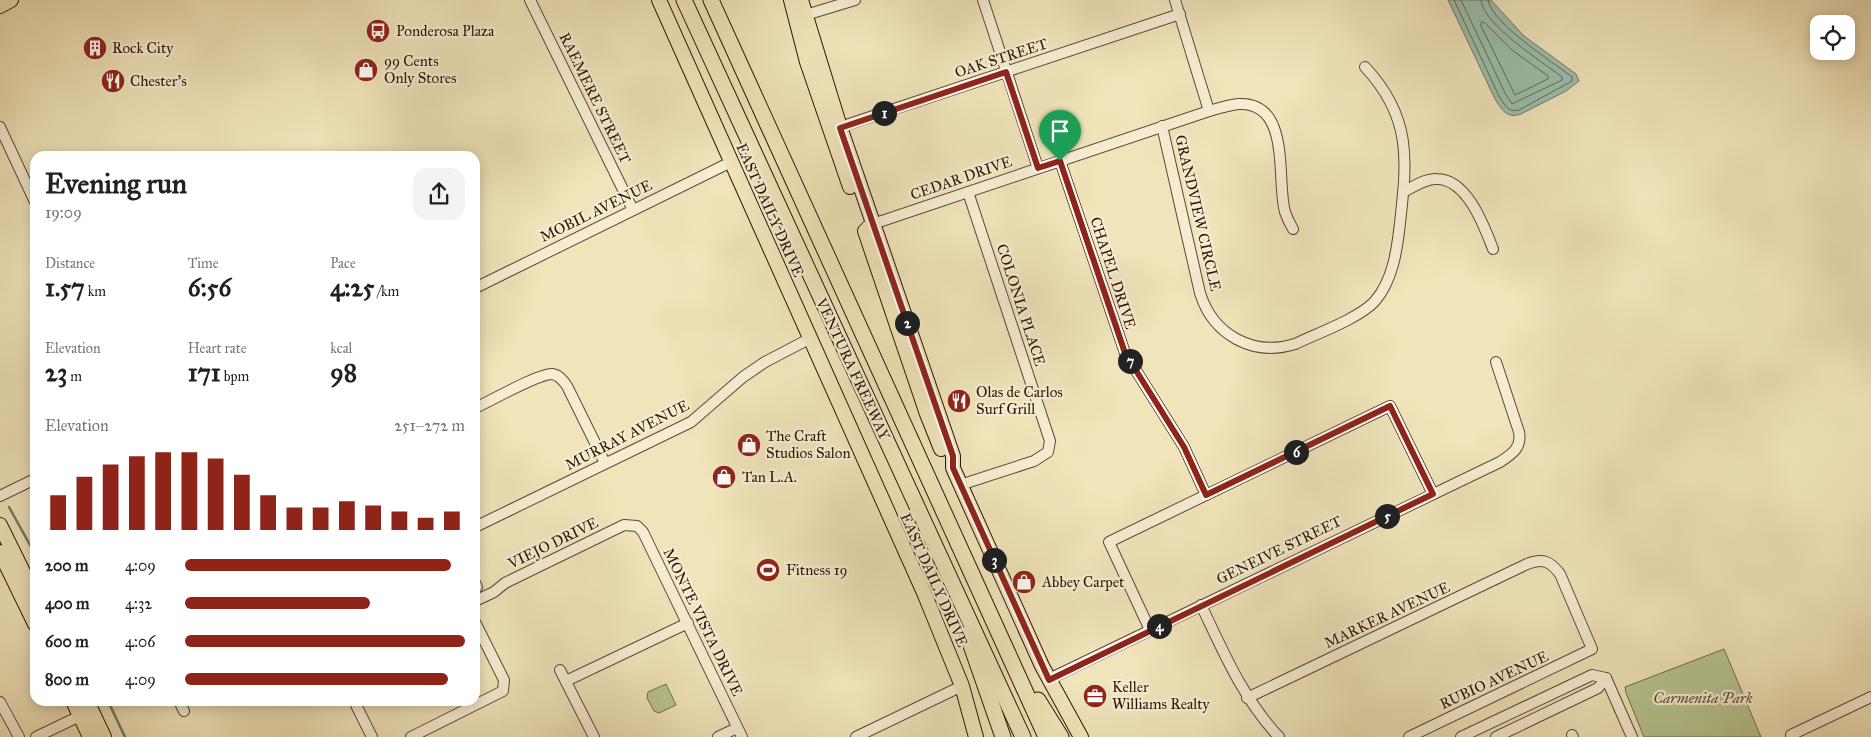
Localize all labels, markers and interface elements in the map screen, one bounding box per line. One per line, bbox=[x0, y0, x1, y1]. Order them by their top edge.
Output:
map controls bbox=[1810, 15, 1855, 60]
button: locate bbox=[1810, 15, 1855, 60]
bus stop icon: Ponderosa Plaza bbox=[365, 18, 391, 44]
place label: Ponderosa Plaza bbox=[396, 22, 495, 40]
street label: RAEMERE STREET bbox=[555, 30, 635, 166]
building icon: Rock City bbox=[82, 35, 108, 61]
street label: OAK STREET bbox=[952, 35, 1050, 81]
place label: Rock City bbox=[112, 39, 174, 57]
place label: 99 Cents Only Stores bbox=[384, 52, 456, 87]
shop icon: 99 Cents Only Stores bbox=[353, 57, 379, 83]
restaurant icon: Chester's bbox=[100, 68, 126, 94]
place label: Chester's bbox=[130, 72, 187, 90]
pin: 1 bbox=[872, 100, 896, 126]
text: 1 bbox=[882, 105, 887, 122]
pin bbox=[1039, 110, 1081, 161]
icon: arrive bbox=[1046, 117, 1074, 145]
street label: GRANDVIEW CIRCLE bbox=[1171, 133, 1225, 293]
street label: EAST DAILY DRIVE bbox=[732, 140, 808, 280]
street label: CEDAR DRIVE bbox=[908, 152, 1014, 204]
text: Evening run bbox=[45, 166, 187, 201]
button: share bbox=[413, 168, 465, 220]
street label: MOBIL AVENUE bbox=[537, 176, 655, 246]
text: 19:09 bbox=[45, 203, 82, 222]
street label: CHAPEL DRIVE bbox=[1086, 215, 1140, 332]
street label: COLONIA PLACE bbox=[993, 242, 1049, 368]
text: Distance bbox=[45, 255, 95, 272]
text: Time bbox=[188, 255, 219, 272]
text: Pace bbox=[330, 255, 356, 272]
text: 1.57 bbox=[45, 272, 85, 303]
text: 6:56 bbox=[188, 272, 231, 303]
text: 4:25 bbox=[330, 272, 374, 303]
text: km bbox=[85, 283, 106, 300]
text: /km bbox=[374, 283, 399, 300]
street label: VENTURA FREEWAY bbox=[812, 294, 894, 443]
pin: 2 bbox=[894, 310, 920, 336]
text: 2 bbox=[904, 315, 911, 332]
text: Elevation bbox=[45, 340, 101, 357]
text: Heart rate bbox=[188, 340, 247, 357]
text: kcal bbox=[330, 340, 352, 357]
pin: 7 bbox=[1118, 348, 1142, 374]
text: 7 bbox=[1127, 353, 1134, 370]
text: 23 bbox=[45, 357, 67, 388]
text: 171 bbox=[188, 357, 221, 388]
text: 98 bbox=[330, 357, 357, 388]
text: m bbox=[67, 368, 82, 385]
text: bpm bbox=[221, 368, 249, 385]
place label: Olas de Carlos Surf Grill bbox=[976, 383, 1063, 418]
restaurant icon: Olas de Carlos Surf Grill bbox=[946, 388, 972, 414]
street label: MURRAY AVENUE bbox=[562, 396, 692, 474]
text: Elevation bbox=[45, 416, 109, 435]
text: 251–272 m bbox=[394, 416, 465, 435]
place label: The Craft Studios Salon bbox=[766, 427, 851, 462]
shop icon: The Craft Studios Salon bbox=[736, 432, 762, 458]
pin: 6 bbox=[1284, 440, 1308, 464]
text: 6 bbox=[1293, 444, 1300, 461]
shop icon: Tan L.A. bbox=[711, 464, 737, 490]
place label: Tan L.A. bbox=[742, 468, 797, 486]
pin: 5 bbox=[1374, 504, 1400, 528]
text: 5 bbox=[1384, 508, 1391, 525]
street label: EAST DAILY DRIVE bbox=[896, 510, 972, 650]
street label: GENEIVE STREET bbox=[1213, 512, 1345, 588]
street label: VIEJO DRIVE bbox=[504, 513, 602, 574]
street label: MONTE VISTA DRIVE bbox=[659, 545, 747, 699]
pin: 3 bbox=[982, 548, 1006, 572]
text: 3 bbox=[992, 552, 997, 569]
text: 200 m bbox=[45, 556, 88, 575]
text: 4:09 bbox=[125, 556, 156, 575]
sports icon: Fitness 19 bbox=[755, 557, 781, 583]
place label: Fitness 19 bbox=[786, 561, 848, 579]
shop icon: Abbey Carpet bbox=[1011, 569, 1037, 595]
place label: Abbey Carpet bbox=[1041, 573, 1125, 591]
street label: MARKER AVENUE bbox=[1321, 578, 1453, 652]
text: 400 m bbox=[45, 594, 89, 613]
text: 4:32 bbox=[125, 594, 152, 613]
pin: 4 bbox=[1146, 614, 1172, 638]
text: 4 bbox=[1156, 618, 1163, 635]
text: 600 m bbox=[45, 632, 89, 651]
text: 4:06 bbox=[125, 632, 155, 651]
street label: RUBIO AVENUE bbox=[1437, 647, 1552, 713]
text: 800 m bbox=[45, 670, 89, 689]
text: 4:09 bbox=[125, 670, 156, 689]
place label: Keller Williams Realty bbox=[1112, 678, 1211, 713]
office icon: Keller Williams Realty bbox=[1082, 683, 1108, 709]
park label: Carmenita Park bbox=[1653, 689, 1753, 707]

